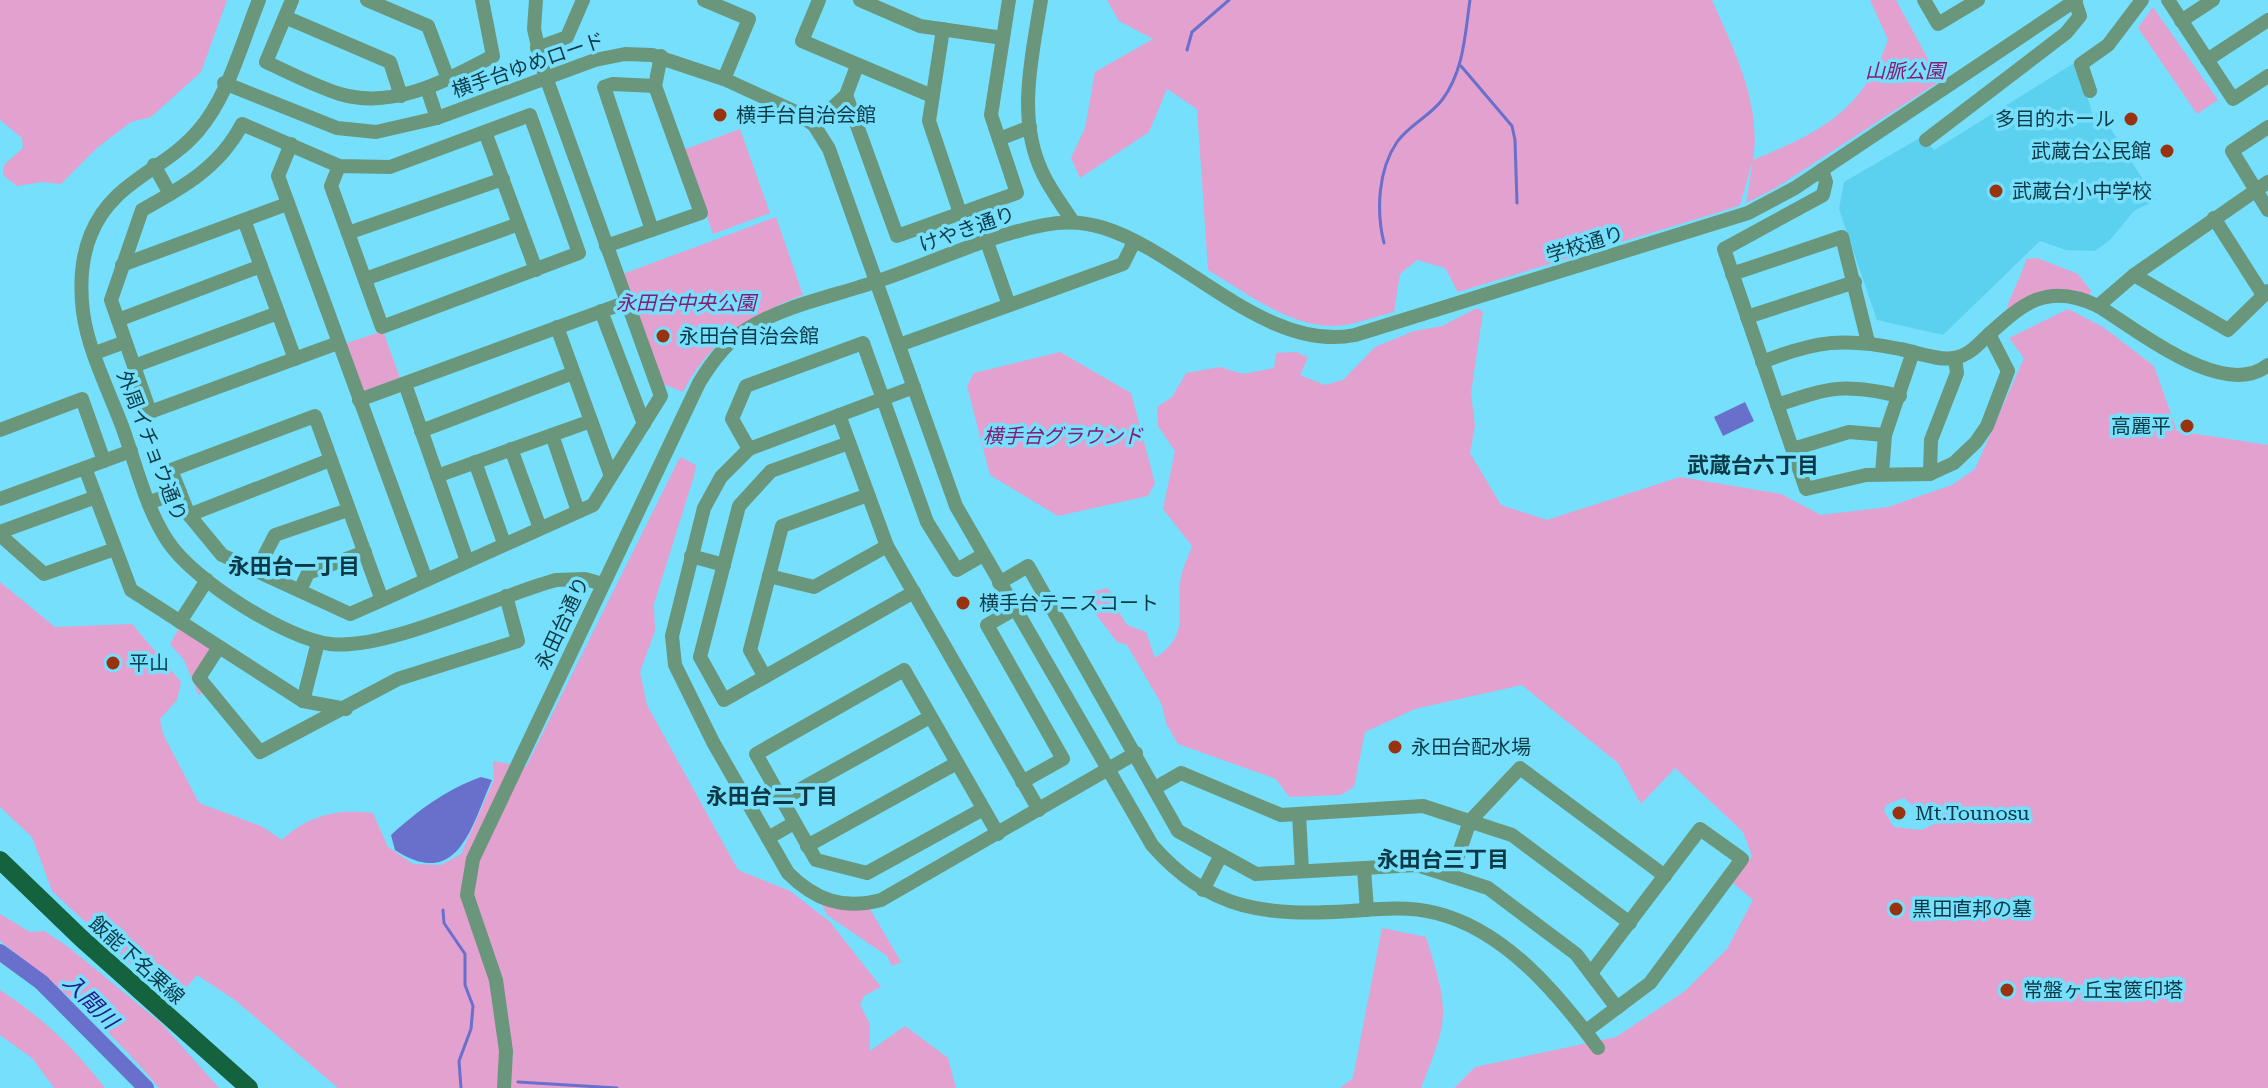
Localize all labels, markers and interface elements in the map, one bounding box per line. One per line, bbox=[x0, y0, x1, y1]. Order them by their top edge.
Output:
street label: 横手台ゆめロード bbox=[448, 28, 608, 102]
park label: 山脈公園 bbox=[1865, 59, 1948, 83]
place label: 横手台自治会館 bbox=[736, 103, 876, 127]
marker: 横手台自治会館 bbox=[711, 106, 729, 124]
place label: 多目的ホール bbox=[1995, 107, 2115, 131]
marker: 多目的ホール bbox=[2122, 110, 2140, 128]
place label: 武蔵台公民館 bbox=[2031, 139, 2151, 163]
marker: 武蔵台公民館 bbox=[2158, 142, 2176, 160]
place label: 武蔵台小中学校 bbox=[2012, 179, 2152, 203]
marker: 武蔵台小中学校 bbox=[1987, 182, 2005, 200]
street label: けやき通り bbox=[916, 201, 1018, 257]
street label: 学校通り bbox=[1543, 221, 1627, 267]
park label: 永田台中央公園 bbox=[616, 291, 759, 315]
place label: 永田台自治会館 bbox=[679, 324, 819, 348]
marker: 永田台自治会館 bbox=[654, 327, 672, 345]
street label: 外周イチョウ通り bbox=[112, 367, 192, 525]
place label: 高麗平 bbox=[2111, 414, 2171, 438]
marker: 高麗平 bbox=[2178, 417, 2196, 435]
park label: 横手台グラウンド bbox=[983, 424, 1144, 448]
district label: 武蔵台六丁目 bbox=[1687, 453, 1819, 478]
district label: 永田台一丁目 bbox=[228, 554, 360, 579]
street label: 永田台通り bbox=[530, 573, 594, 673]
place label: 横手台テニスコート bbox=[979, 591, 1159, 615]
marker: 横手台テニスコート bbox=[954, 594, 972, 612]
place label: 平山 bbox=[129, 651, 169, 675]
marker: 平山 bbox=[104, 654, 122, 672]
place label: 永田台配水場 bbox=[1411, 735, 1531, 759]
marker: 永田台配水場 bbox=[1386, 738, 1404, 756]
district label: 永田台二丁目 bbox=[706, 784, 838, 809]
place label: Mt.Tounosu bbox=[1915, 801, 2030, 825]
marker: Mt.Tounosu bbox=[1890, 804, 1908, 822]
district label: 永田台三丁目 bbox=[1377, 847, 1509, 872]
place label: 黒田直邦の墓 bbox=[1912, 897, 2032, 921]
marker: 黒田直邦の墓 bbox=[1887, 900, 1905, 918]
street label: 飯能下名栗線 bbox=[84, 911, 190, 1009]
water label: 入間川 bbox=[58, 969, 124, 1035]
place label: 常盤ヶ丘宝篋印塔 bbox=[2023, 978, 2183, 1002]
marker: 常盤ヶ丘宝篋印塔 bbox=[1998, 981, 2016, 999]

